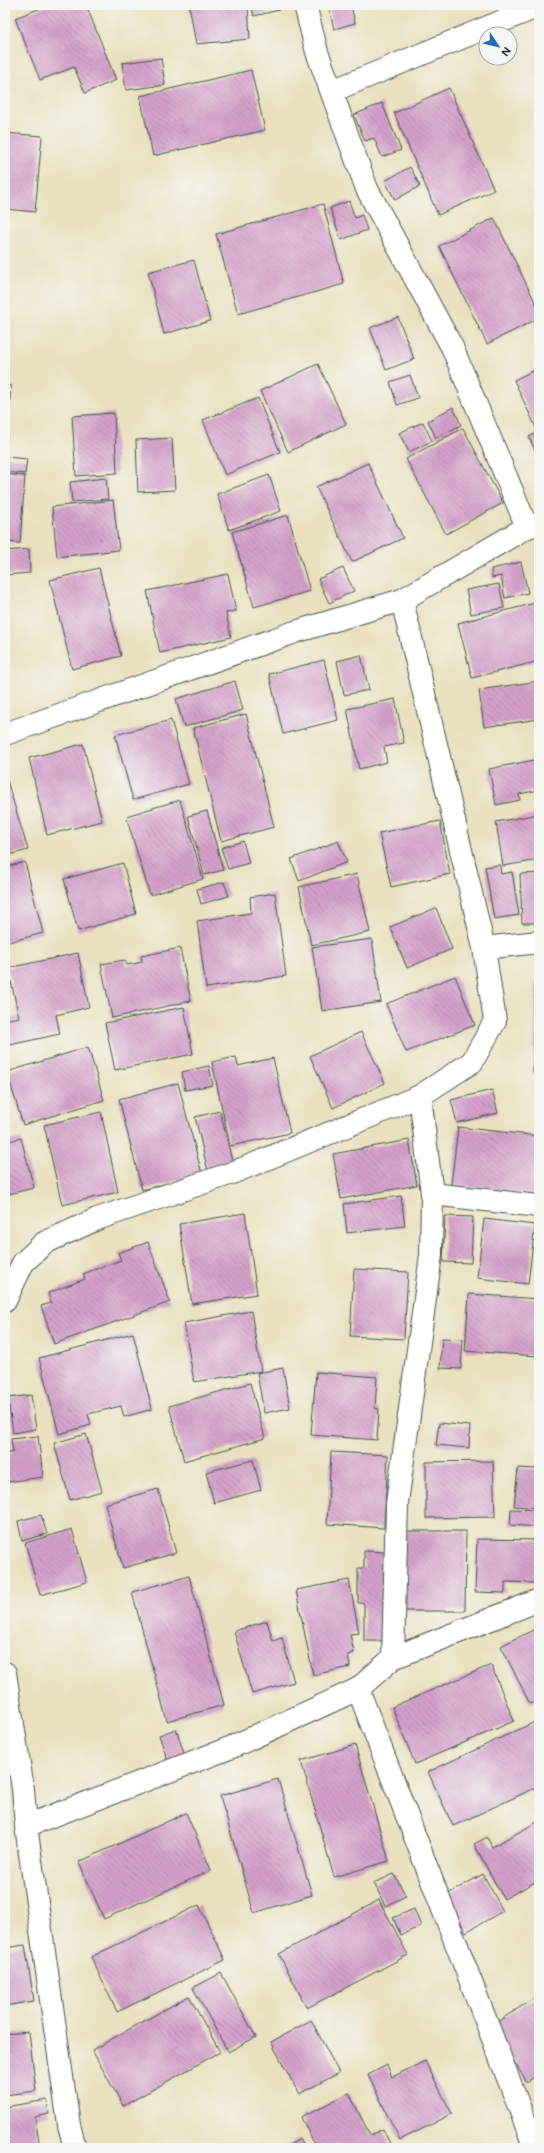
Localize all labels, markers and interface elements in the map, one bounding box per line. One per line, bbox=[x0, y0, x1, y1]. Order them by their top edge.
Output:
north arrow bbox=[478, 26, 518, 66]
text: N bbox=[498, 44, 515, 60]

